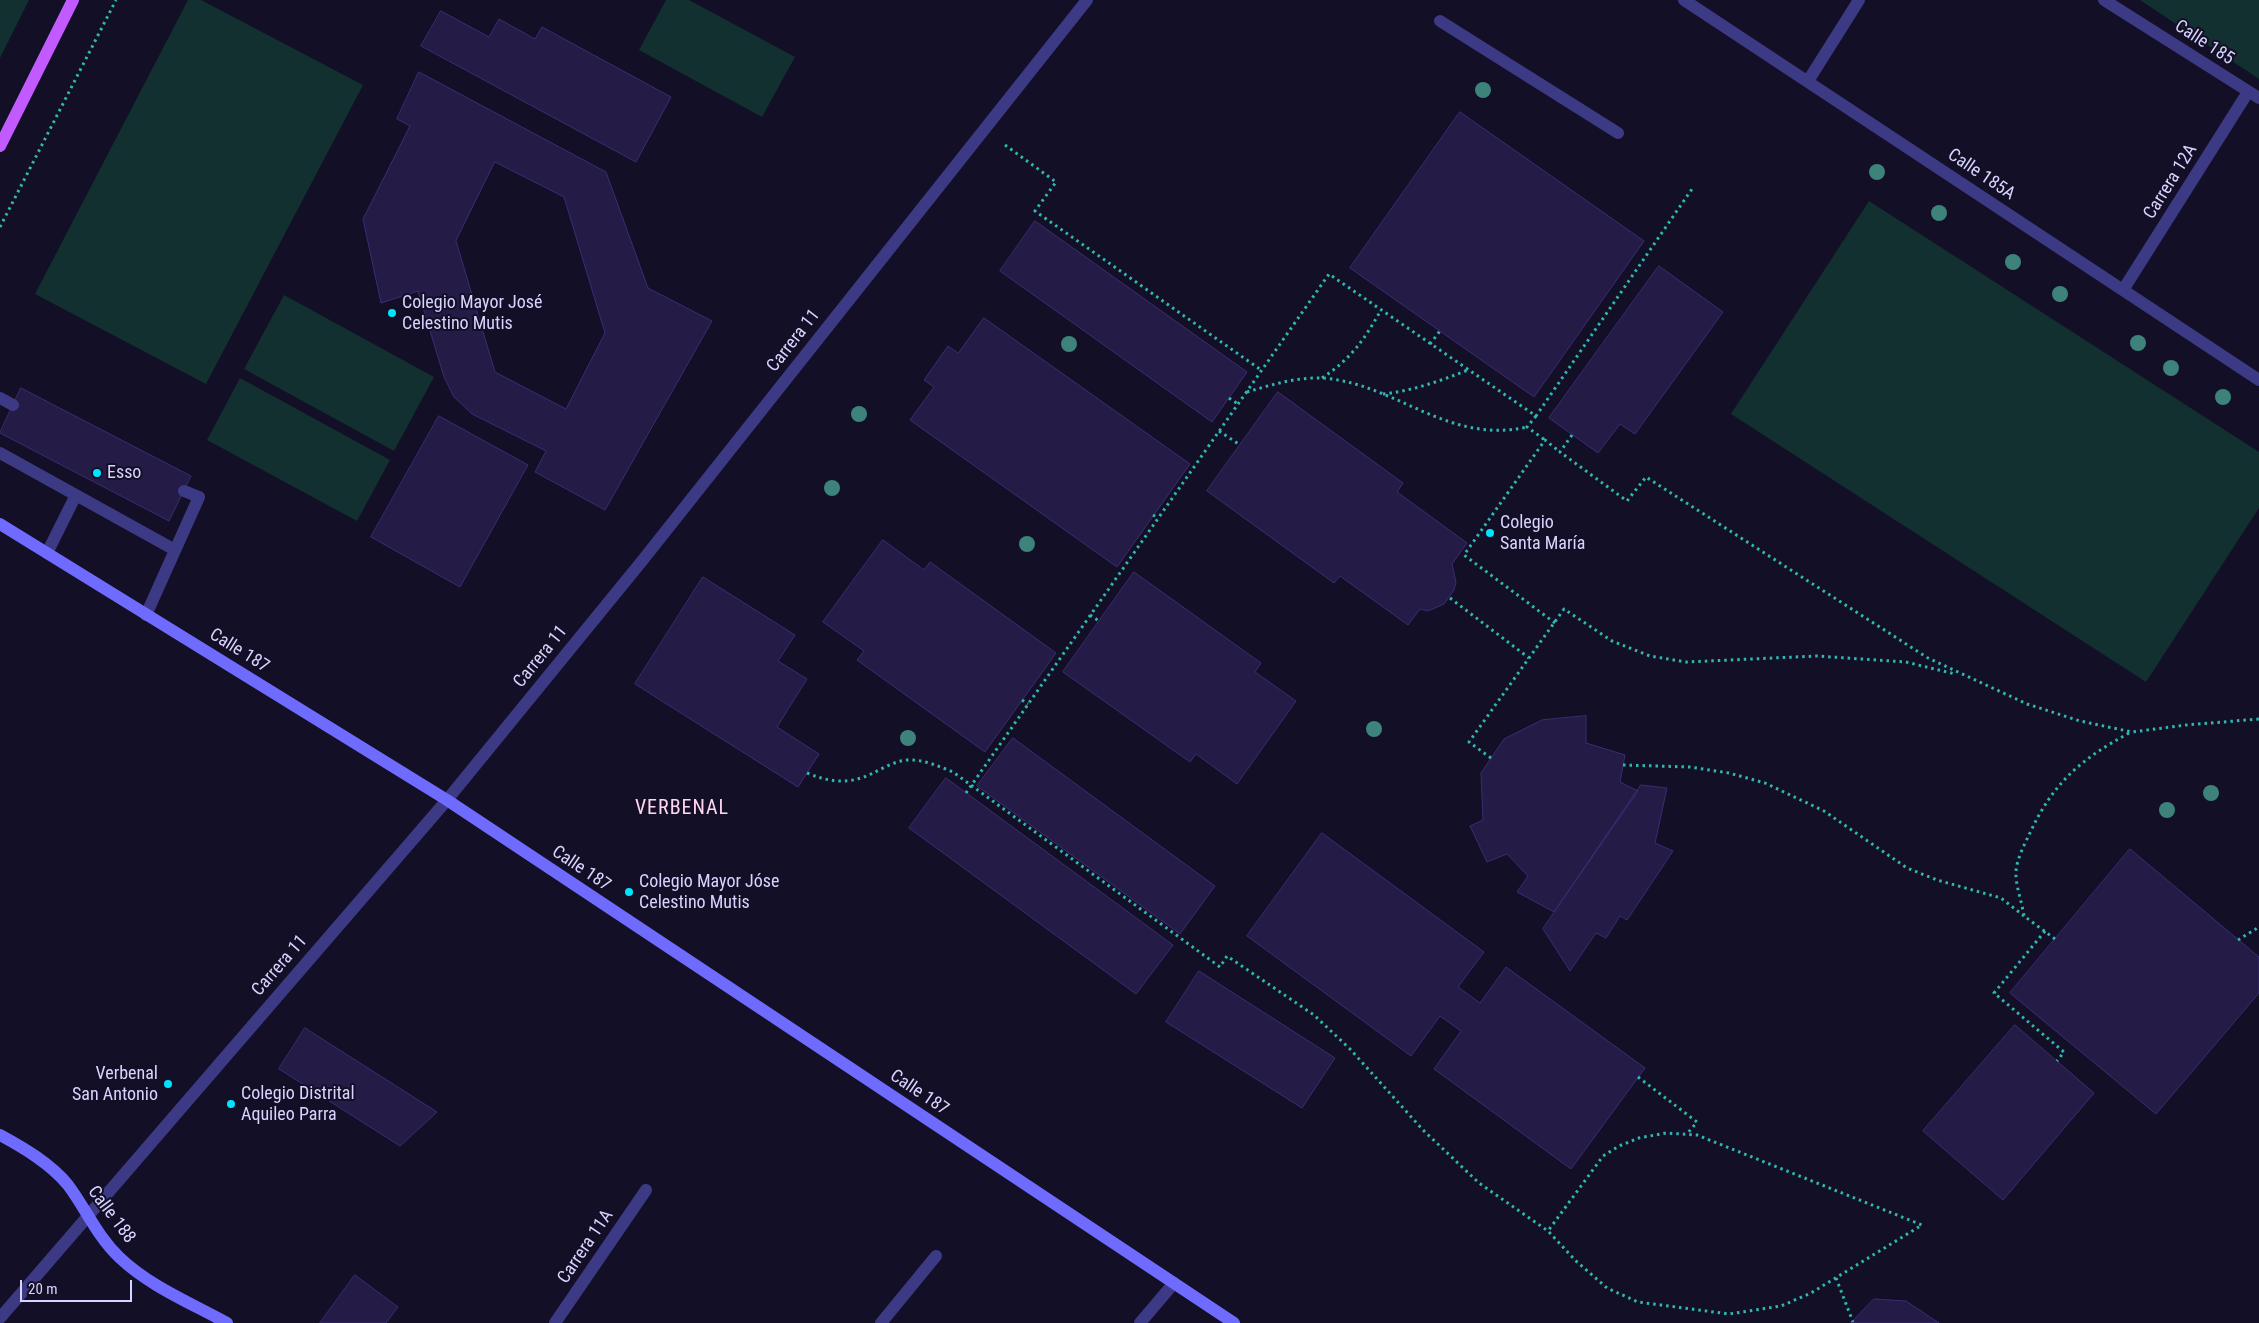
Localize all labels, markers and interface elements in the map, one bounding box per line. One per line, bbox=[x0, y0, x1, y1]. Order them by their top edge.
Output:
street label: Calle 185 bbox=[2170, 16, 2238, 70]
street label: Carrera 12A bbox=[2140, 141, 2202, 223]
street label: Calle 185A bbox=[1943, 145, 2019, 205]
place label: Colegio Mayor José Celestino Mutis bbox=[402, 292, 542, 334]
street label: Carrera 11 bbox=[763, 305, 825, 377]
marker: Colegio Mayor José Celestino Mutis bbox=[386, 307, 398, 319]
place label: Esso bbox=[107, 462, 141, 484]
marker: Esso bbox=[91, 467, 103, 479]
place label: Colegio Santa María bbox=[1500, 512, 1585, 554]
marker: Colegio Santa María bbox=[1484, 527, 1496, 539]
street label: Carrera 11 bbox=[509, 622, 573, 692]
street label: Calle 187 bbox=[205, 624, 273, 678]
district label: VERBENAL bbox=[634, 797, 730, 821]
street label: Calle 187 bbox=[547, 842, 615, 896]
place label: Colegio Mayor Jóse Celestino Mutis bbox=[639, 871, 779, 914]
marker: Colegio Mayor Jóse Celestino Mutis bbox=[623, 886, 635, 898]
street label: Carrera 11 bbox=[248, 931, 312, 1001]
place label: Verbenal San Antonio bbox=[72, 1063, 158, 1106]
street label: Calle 187 bbox=[885, 1066, 953, 1120]
marker: Verbenal San Antonio bbox=[162, 1078, 174, 1090]
place label: Colegio Distrital Aquileo Parra bbox=[241, 1083, 355, 1126]
marker: Colegio Distrital Aquileo Parra bbox=[225, 1098, 237, 1110]
street label: Calle 188 bbox=[82, 1182, 140, 1248]
street label: Carrera 11A bbox=[554, 1206, 618, 1288]
scale bar bbox=[22, 1270, 135, 1302]
text: 20 m bbox=[28, 1280, 58, 1298]

